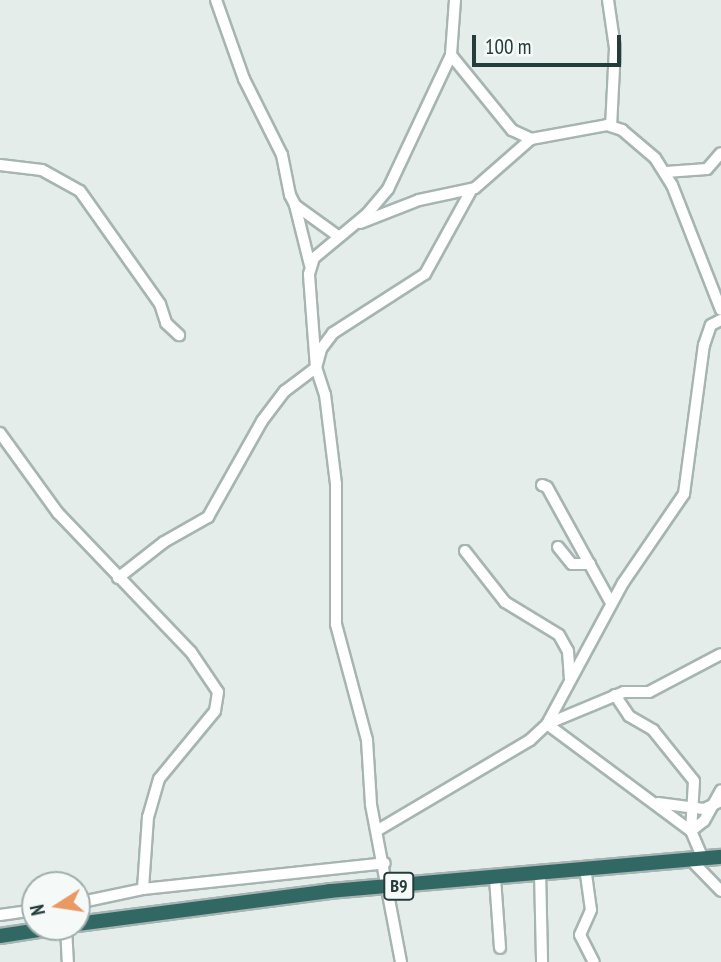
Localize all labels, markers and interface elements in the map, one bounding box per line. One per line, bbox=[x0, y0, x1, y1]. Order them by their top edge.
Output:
scale bar bbox=[476, 21, 625, 65]
text: 100 m bbox=[485, 33, 531, 60]
north arrow bbox=[21, 871, 91, 941]
road number: B9 bbox=[383, 872, 415, 900]
text: N bbox=[25, 902, 50, 917]

